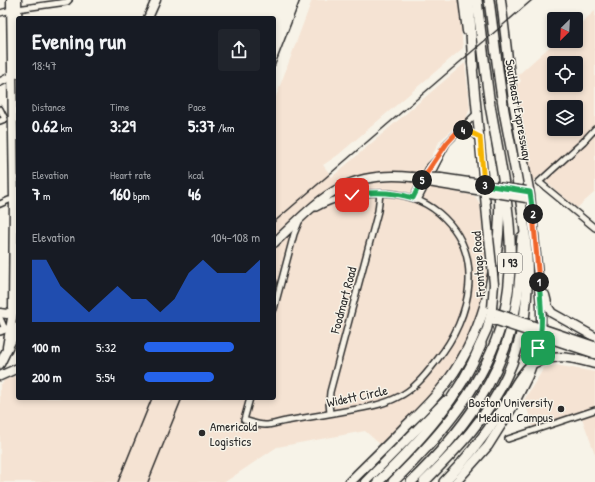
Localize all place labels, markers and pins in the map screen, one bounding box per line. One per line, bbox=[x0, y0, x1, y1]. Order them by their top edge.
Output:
pin: 4 bbox=[453, 120, 473, 140]
pin: 5 bbox=[412, 170, 432, 190]
pin: 3 bbox=[475, 175, 495, 195]
pin bbox=[335, 178, 369, 212]
pin: 2 bbox=[523, 204, 543, 224]
pin: 1 bbox=[529, 272, 549, 292]
pin bbox=[521, 331, 555, 365]
place label: Boston University Medical Campus bbox=[468, 393, 553, 426]
marker: Boston University Medical Campus bbox=[556, 404, 566, 414]
place label: Americold Logistics bbox=[210, 417, 257, 450]
marker: Americold Logistics bbox=[197, 428, 207, 438]

